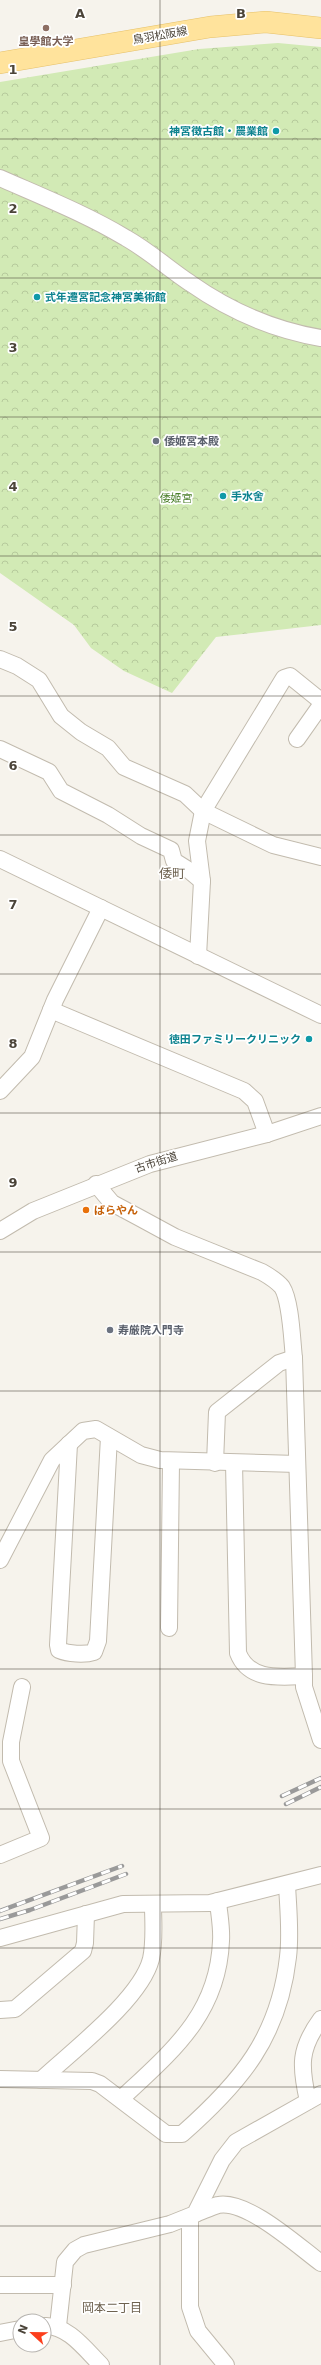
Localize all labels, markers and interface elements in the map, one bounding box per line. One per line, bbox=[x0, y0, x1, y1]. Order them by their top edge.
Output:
text: A bbox=[75, 6, 85, 21]
text: B bbox=[236, 6, 246, 21]
marker: 皇學館大学 bbox=[41, 23, 51, 33]
street label: 鳥羽松阪線 bbox=[132, 24, 188, 47]
place label: 皇學館大学 bbox=[19, 35, 74, 48]
text: 1 bbox=[8, 62, 18, 77]
place label: 神宮徴古館・農業館 bbox=[169, 125, 268, 138]
marker: 神宮徴古館・農業館 bbox=[271, 126, 281, 136]
text: 2 bbox=[8, 201, 18, 216]
place label: 式年遷宮記念神宮美術館 bbox=[45, 291, 166, 304]
marker: 式年遷宮記念神宮美術館 bbox=[32, 292, 42, 302]
text: 3 bbox=[8, 340, 18, 355]
place label: 倭姬宮本殿 bbox=[164, 435, 219, 448]
marker: 倭姬宮本殿 bbox=[151, 436, 161, 446]
text: 4 bbox=[8, 479, 18, 494]
place label: 手水舍 bbox=[231, 490, 264, 503]
marker: 手水舍 bbox=[218, 491, 228, 501]
park label: 倭姬宮 bbox=[160, 492, 193, 505]
text: 5 bbox=[8, 619, 18, 634]
text: 6 bbox=[8, 758, 18, 773]
district label: 倭町 bbox=[159, 866, 185, 881]
text: 7 bbox=[8, 897, 18, 912]
place label: 徳田ファミリークリニック bbox=[169, 1033, 301, 1046]
marker: 徳田ファミリークリニック bbox=[304, 1034, 314, 1044]
text: 8 bbox=[8, 1036, 18, 1051]
street label: 古市街道 bbox=[133, 1149, 179, 1175]
text: 9 bbox=[8, 1175, 18, 1190]
place label: ばらやん bbox=[94, 1204, 138, 1217]
marker: ばらやん bbox=[81, 1205, 91, 1215]
place label: 寿厳院入門寺 bbox=[118, 1324, 184, 1337]
marker: 寿厳院入門寺 bbox=[105, 1325, 115, 1335]
district label: 岡本二丁目 bbox=[82, 2301, 142, 2315]
north arrow bbox=[12, 2313, 52, 2353]
text: N bbox=[15, 2323, 31, 2336]

